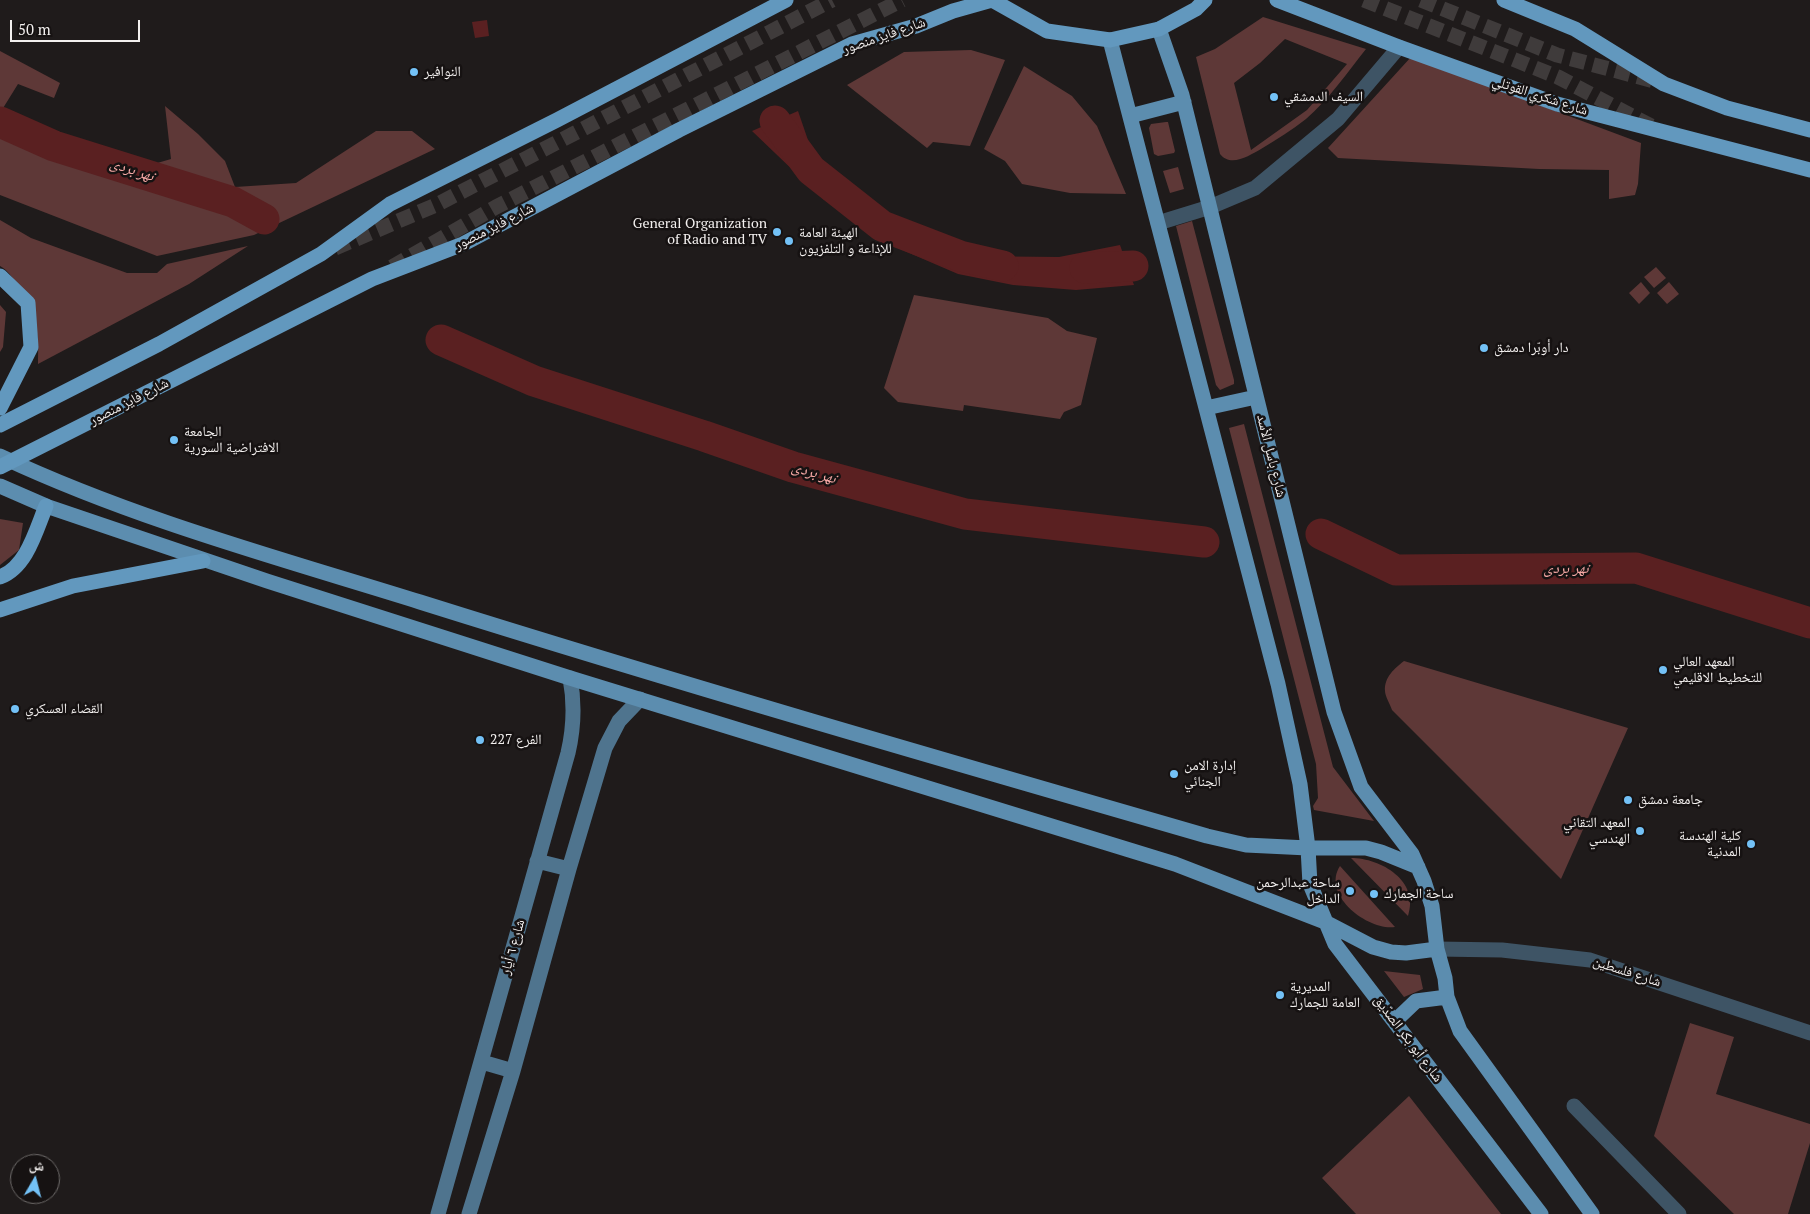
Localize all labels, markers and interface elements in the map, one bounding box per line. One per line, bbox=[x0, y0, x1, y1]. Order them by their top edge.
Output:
scale bar bbox=[12, 10, 142, 42]
street label: شارع فايز منصور bbox=[840, 14, 928, 58]
text: 50 m bbox=[18, 19, 51, 39]
place label: النوافير bbox=[424, 64, 461, 80]
marker: النوافير bbox=[408, 66, 420, 78]
street label: شارع شكري القوتلي bbox=[1490, 73, 1590, 119]
place label: السيف الدمشقي bbox=[1284, 89, 1363, 105]
marker: السيف الدمشقي bbox=[1268, 91, 1280, 103]
water label: نهر بردى bbox=[108, 154, 156, 186]
street label: شارع فايز منصور bbox=[452, 200, 536, 254]
place label: General Organization of Radio and TV bbox=[633, 216, 767, 248]
place label: الهيئة العامة للإذاعة و التلفزيون bbox=[799, 225, 892, 258]
marker: General Organization of Radio and TV bbox=[771, 226, 783, 238]
marker: الهيئة العامة للإذاعة و التلفزيون bbox=[783, 235, 795, 247]
place label: دار أوبّرا دمشق bbox=[1494, 340, 1569, 356]
marker: دار أوبّرا دمشق bbox=[1478, 342, 1490, 354]
street label: شارع فايز منصور bbox=[87, 375, 171, 429]
street label: شارع باسل الأسد bbox=[1253, 413, 1289, 499]
place label: الجامعة الافتراضية السورية bbox=[184, 424, 279, 457]
marker: الجامعة الافتراضية السورية bbox=[168, 434, 180, 446]
water label: نهر بردى bbox=[790, 458, 838, 488]
water label: نهر بردى bbox=[1543, 560, 1589, 578]
place label: المعهد العالي للتخطيط الاقليمي bbox=[1673, 654, 1762, 686]
marker: المعهد العالي للتخطيط الاقليمي bbox=[1657, 664, 1669, 676]
place label: القضاء العسكري bbox=[25, 701, 103, 717]
marker: القضاء العسكري bbox=[9, 703, 21, 715]
place label: الفرع 227 bbox=[490, 732, 542, 748]
marker: الفرع 227 bbox=[474, 734, 486, 746]
place label: إدارة الامن الجنائي bbox=[1184, 758, 1236, 790]
marker: إدارة الامن الجنائي bbox=[1168, 768, 1180, 780]
place label: جامعة دمشق bbox=[1638, 792, 1703, 808]
marker: جامعة دمشق bbox=[1622, 794, 1634, 806]
place label: المعهد التقاني الهندسي bbox=[1563, 815, 1630, 848]
marker: المعهد التقاني الهندسي bbox=[1634, 825, 1646, 837]
place label: كلية الهندسة المدنية bbox=[1679, 828, 1741, 860]
marker: كلية الهندسة المدنية bbox=[1745, 838, 1757, 850]
place label: ساحة عبدالرحمن الداخل bbox=[1256, 875, 1340, 908]
marker: ساحة عبدالرحمن الداخل bbox=[1344, 885, 1356, 897]
place label: ساحة الجمارك bbox=[1384, 886, 1454, 902]
marker: ساحة الجمارك bbox=[1368, 888, 1380, 900]
street label: شارع ٦ أيار bbox=[497, 917, 529, 977]
street label: شارع فلسطين bbox=[1591, 953, 1663, 991]
place label: المديرية العامة للجمارك bbox=[1290, 979, 1360, 1012]
marker: المديرية العامة للجمارك bbox=[1274, 989, 1286, 1001]
street label: شارع أبو بكر الصدّيق bbox=[1370, 992, 1446, 1086]
north arrow bbox=[10, 1154, 60, 1204]
text: ش bbox=[28, 1154, 46, 1175]

